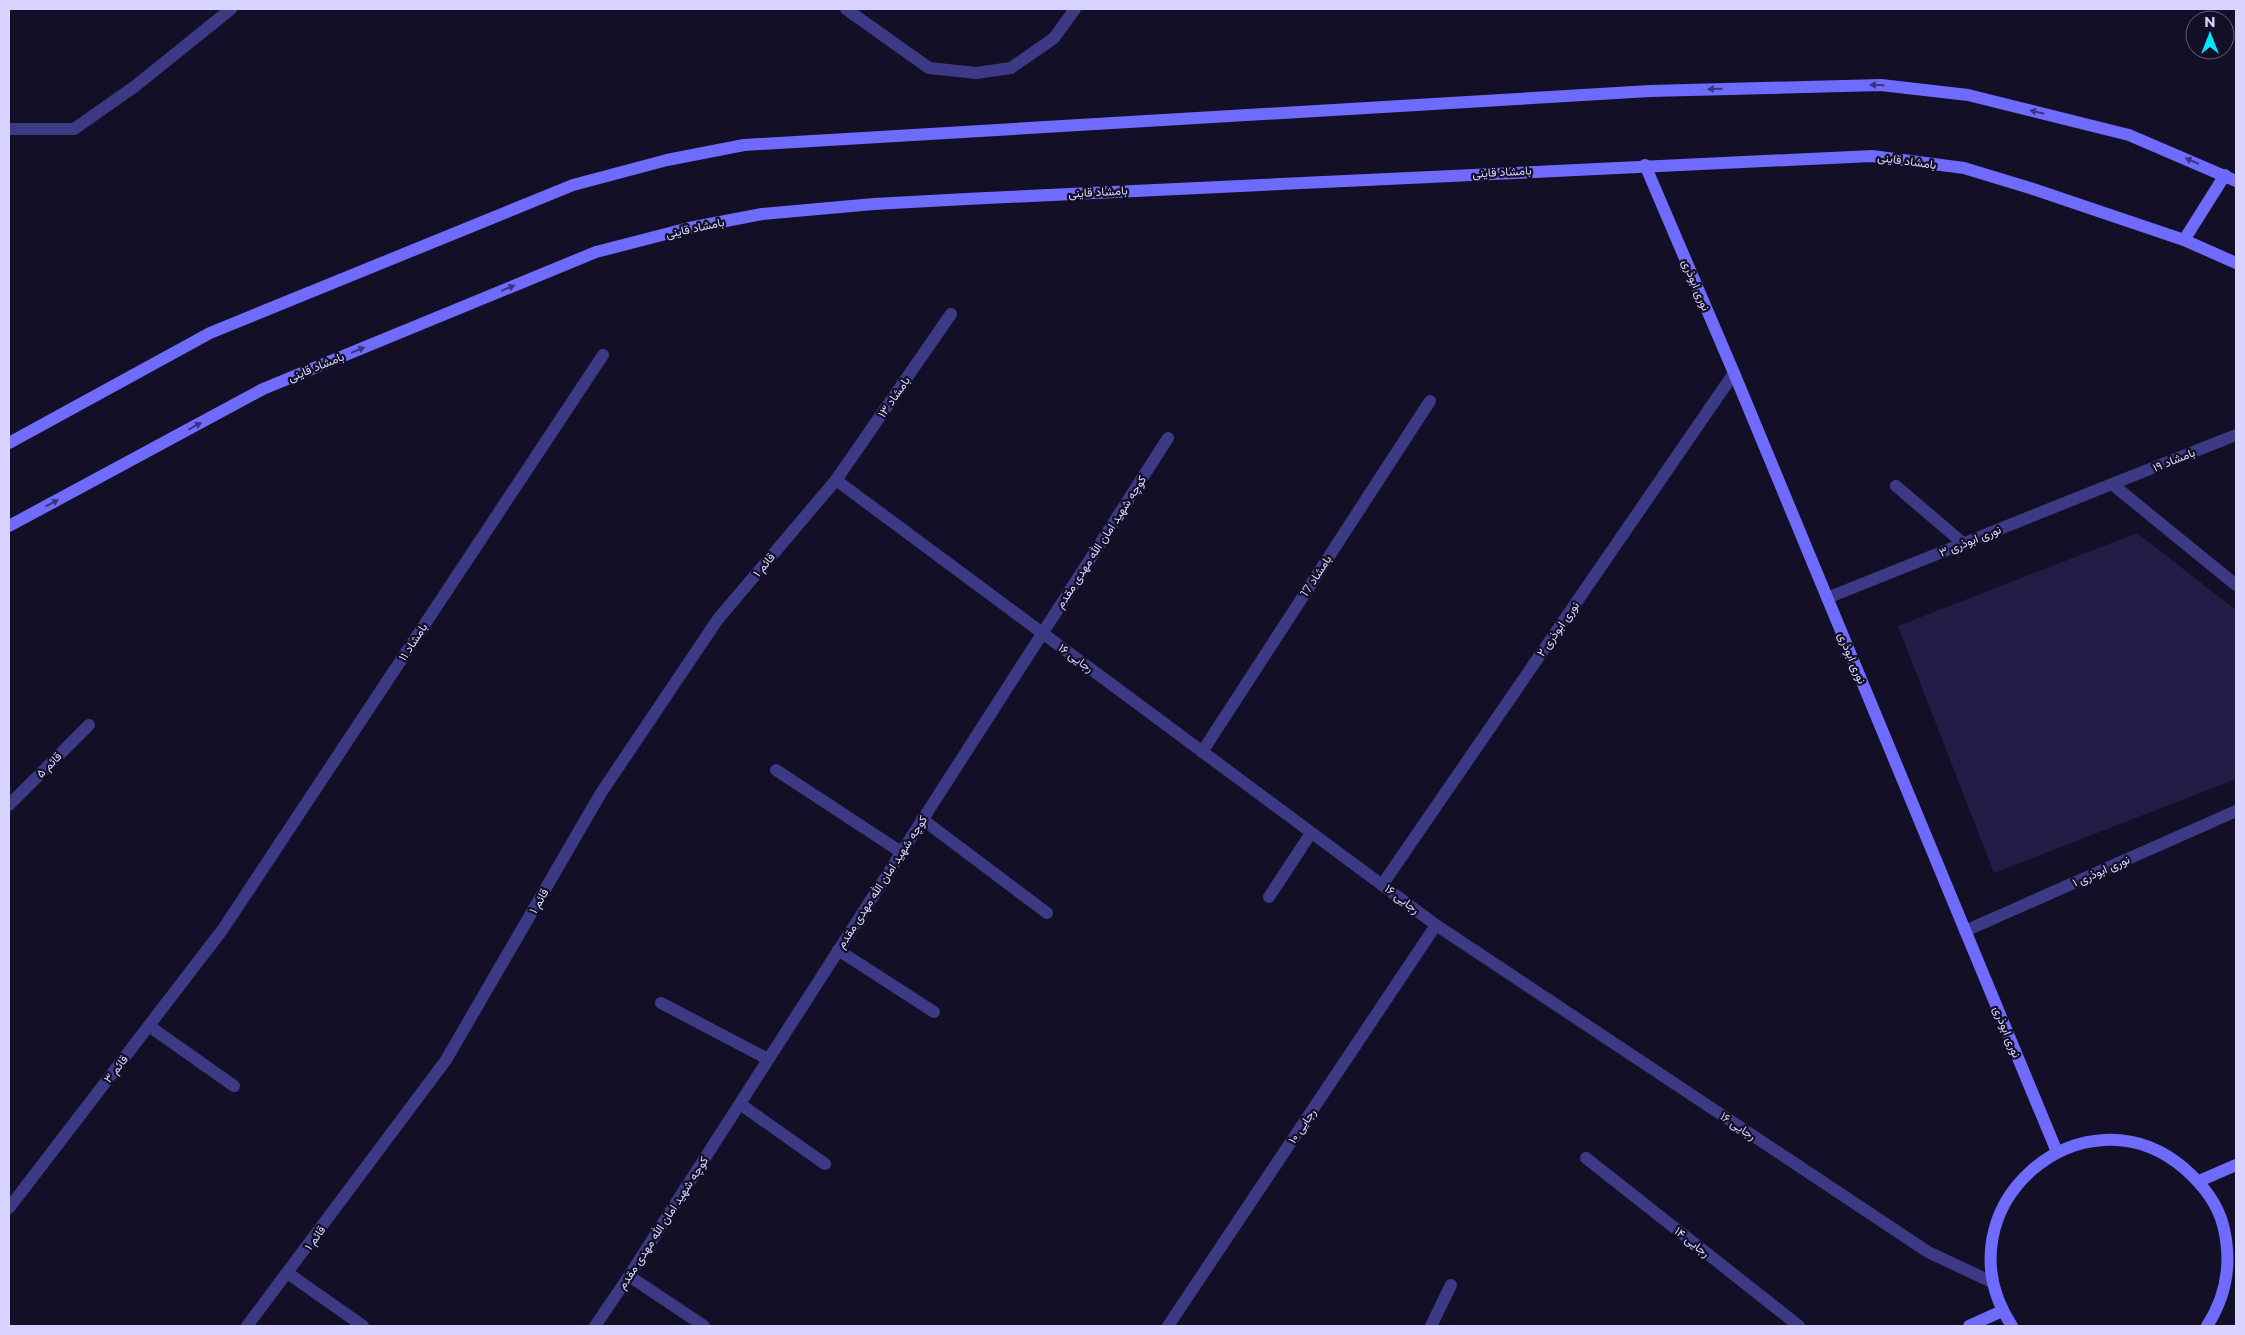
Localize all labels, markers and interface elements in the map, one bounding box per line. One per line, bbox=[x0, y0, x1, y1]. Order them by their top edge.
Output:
north arrow bbox=[2185, 10, 2235, 60]
text: N bbox=[2204, 13, 2216, 31]
one-way arrow bbox=[1869, 81, 1885, 89]
one-way arrow bbox=[1707, 85, 1723, 93]
one-way arrow bbox=[2030, 108, 2045, 116]
street label: بامشاد قاینی bbox=[1876, 149, 1938, 173]
one-way arrow bbox=[2185, 157, 2199, 165]
street label: بامشاد قاینی bbox=[1472, 162, 1532, 182]
street label: بامشاد قاینی bbox=[1068, 182, 1128, 202]
street label: بامشاد قاینی bbox=[664, 214, 726, 242]
street label: نوری ابوذری bbox=[1678, 257, 1714, 313]
one-way arrow bbox=[501, 284, 515, 292]
one-way arrow bbox=[351, 346, 365, 354]
street label: بامشاد قاینی bbox=[285, 348, 347, 386]
street label: بامشاد ۱۳ bbox=[874, 373, 913, 420]
one-way arrow bbox=[187, 422, 202, 430]
street label: بامشاد ۱۹ bbox=[2150, 444, 2197, 475]
street label: کوچه شهید امان الله مهدی مقدم bbox=[1052, 472, 1150, 612]
one-way arrow bbox=[44, 499, 59, 507]
street label: نوری ابوذری ۳ bbox=[1937, 521, 2003, 561]
street label: قائم ۱ bbox=[749, 550, 779, 580]
street label: بامشاد 17 bbox=[1297, 552, 1335, 599]
street label: نوری ابوذری ۲ bbox=[1533, 598, 1583, 660]
street label: بامشاد ۱۱ bbox=[395, 620, 430, 664]
street label: نوری ابوذری bbox=[1834, 630, 1870, 686]
street label: رجایی ۱۶ bbox=[1055, 640, 1097, 676]
street label: قائم ۵ bbox=[33, 749, 65, 781]
street label: کوچه شهید امان الله مهدی مقدم bbox=[833, 812, 931, 952]
street label: نوری ابوذری ۱ bbox=[2070, 851, 2132, 891]
street label: رجایی ۱۶ bbox=[1381, 881, 1423, 917]
street label: قائم ۱ bbox=[525, 886, 553, 916]
street label: نوری ابوذری bbox=[1989, 1004, 2025, 1060]
street label: قائم ۳ bbox=[100, 1052, 132, 1086]
street label: رجایی ۱۰ bbox=[1284, 1105, 1320, 1147]
street label: رجایی ۱۶ bbox=[1717, 1108, 1759, 1144]
street label: کوچه شهید امان الله مهدی مقدم bbox=[614, 1153, 712, 1293]
street label: قائم ۱ bbox=[301, 1223, 329, 1253]
street label: رجایی ۱۴ bbox=[1671, 1223, 1713, 1261]

